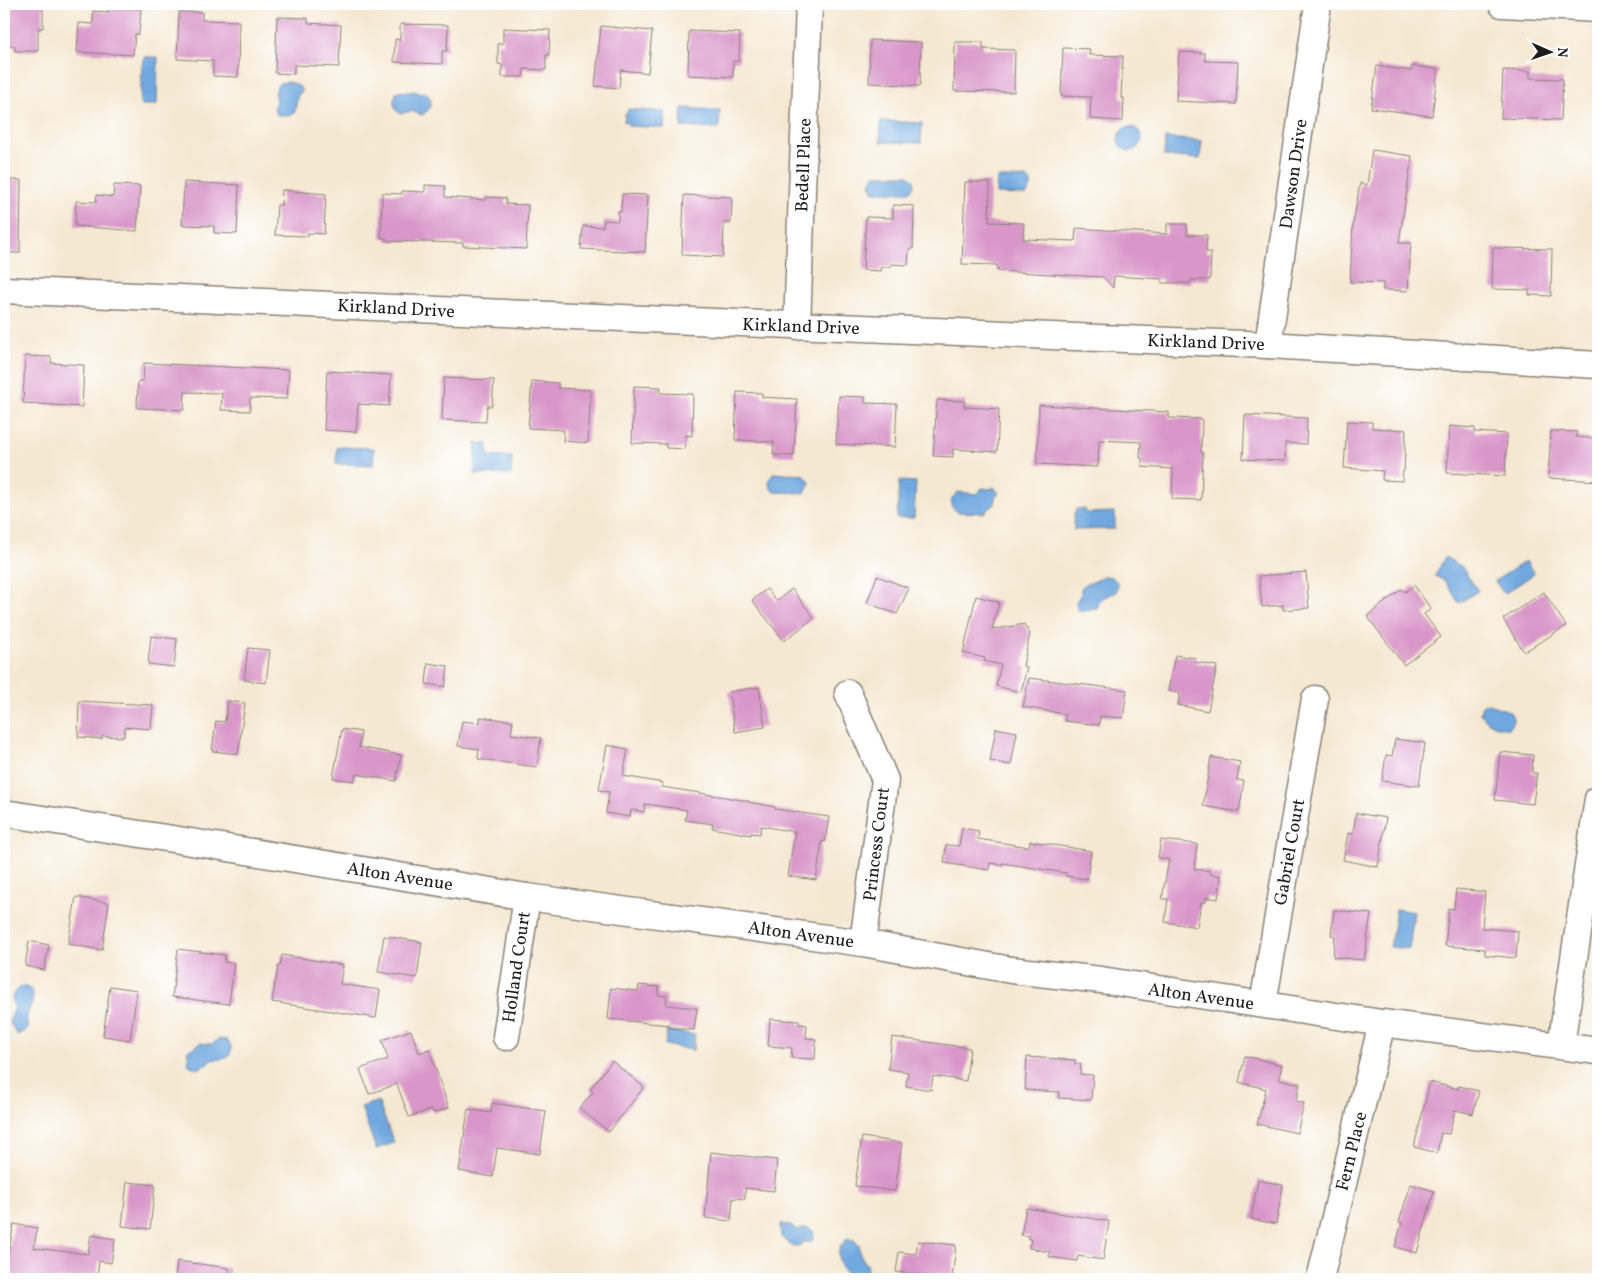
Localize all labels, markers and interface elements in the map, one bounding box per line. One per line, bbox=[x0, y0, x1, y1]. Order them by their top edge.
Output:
north arrow bbox=[1524, 28, 1574, 78]
text: N bbox=[1552, 47, 1571, 58]
street label: Dawson Drive bbox=[1274, 117, 1315, 231]
street label: Bedell Place bbox=[790, 118, 819, 213]
street label: Kirkland Drive bbox=[336, 294, 455, 325]
street label: Kirkland Drive bbox=[742, 313, 860, 342]
street label: Kirkland Drive bbox=[1147, 329, 1265, 358]
street label: Princess Court bbox=[858, 786, 897, 903]
street label: Gabriel Court bbox=[1269, 797, 1312, 908]
street label: Alton Avenue bbox=[345, 857, 455, 898]
street label: Holland Court bbox=[497, 910, 538, 1025]
street label: Alton Avenue bbox=[746, 916, 856, 955]
street label: Alton Avenue bbox=[1146, 978, 1256, 1017]
street label: Fern Place bbox=[1331, 1109, 1374, 1194]

